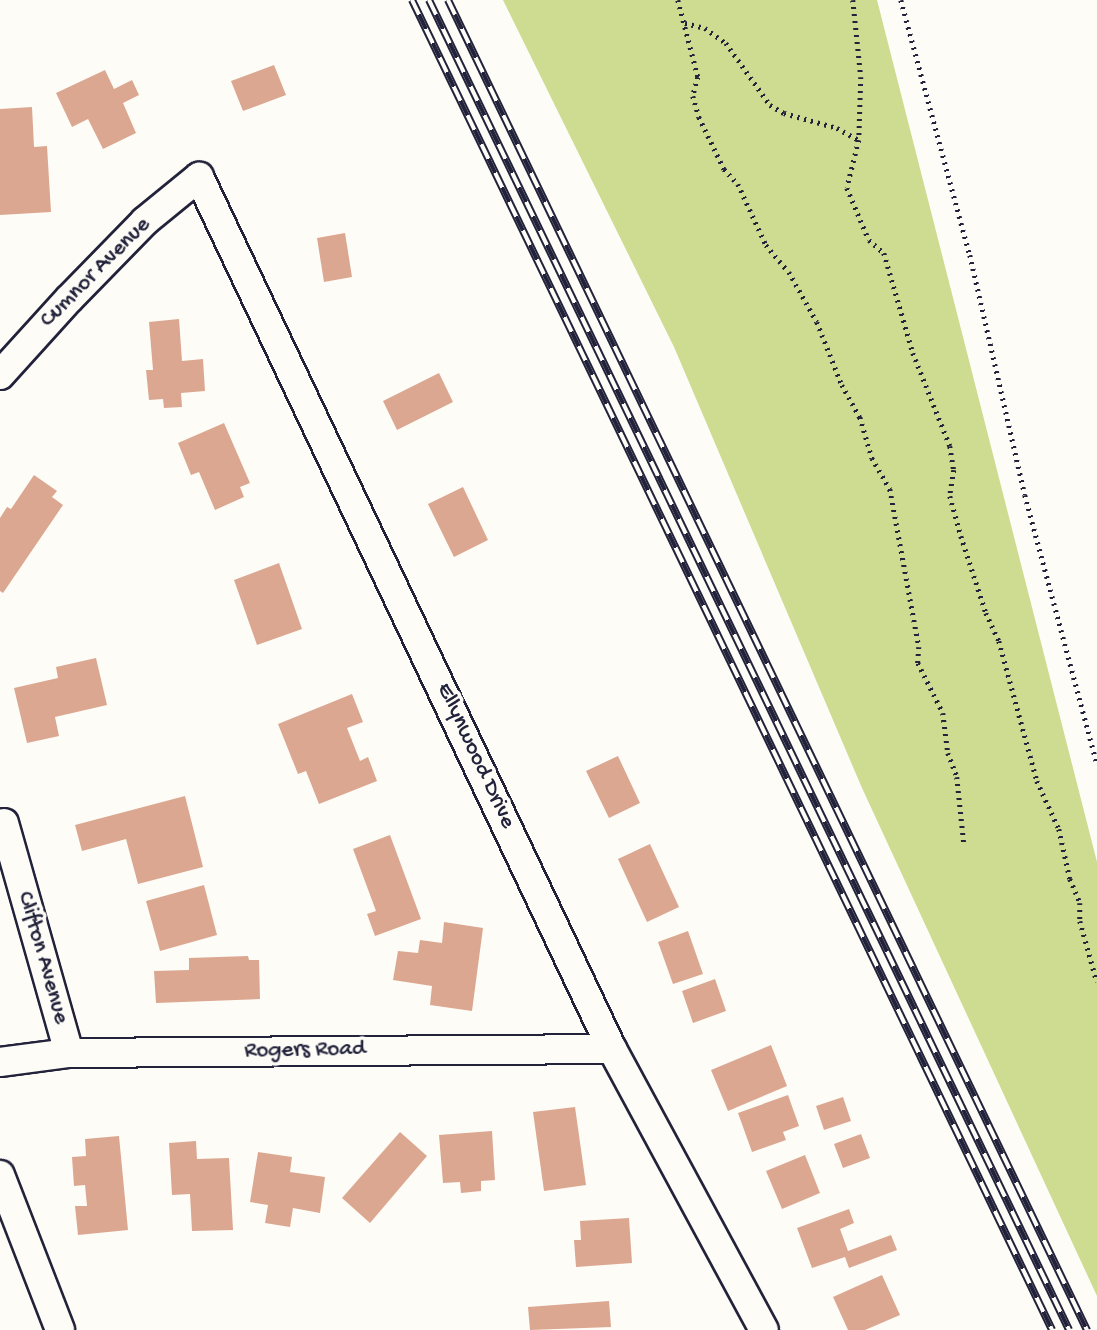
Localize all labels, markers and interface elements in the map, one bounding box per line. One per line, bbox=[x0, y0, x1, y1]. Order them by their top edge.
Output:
street label: Cumnor Avenue bbox=[35, 212, 157, 334]
street label: Ellynwood Drive bbox=[429, 679, 521, 833]
street label: Clifton Avenue bbox=[10, 889, 74, 1027]
street label: Rogers Road bbox=[244, 1036, 366, 1066]

